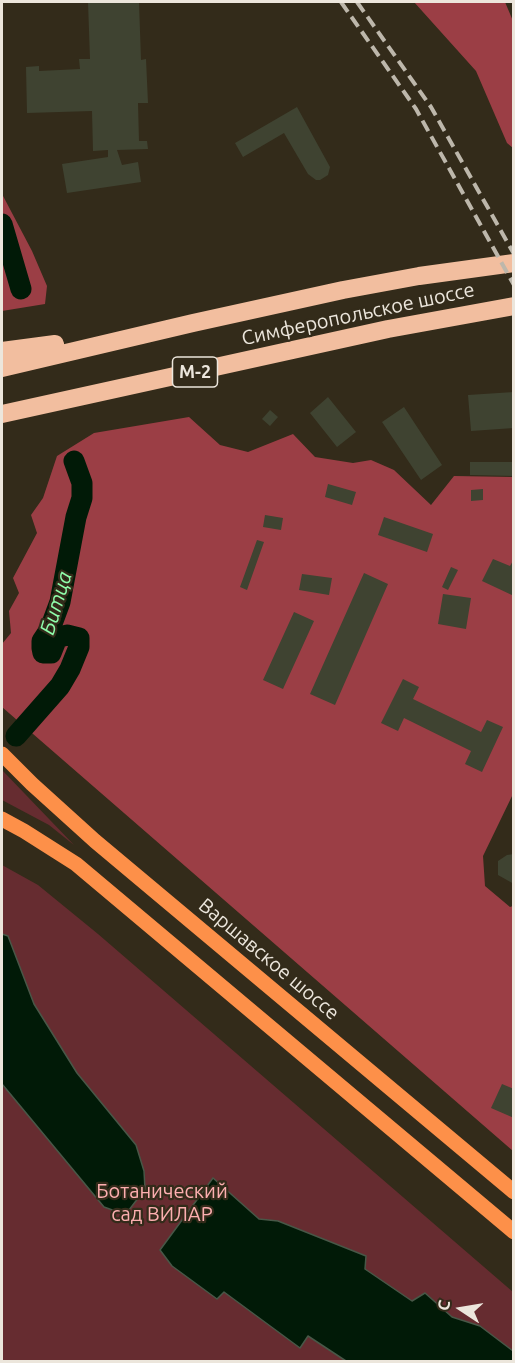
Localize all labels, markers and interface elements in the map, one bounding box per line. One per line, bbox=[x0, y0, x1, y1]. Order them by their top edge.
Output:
street label: Симферопольское шоссе bbox=[239, 278, 477, 350]
road number: М-2 bbox=[172, 357, 218, 387]
water label: Битца bbox=[34, 568, 78, 638]
street label: Варшавское шоссе bbox=[194, 893, 344, 1025]
park label: Ботанический сад ВИЛАР bbox=[96, 1179, 228, 1226]
north arrow bbox=[431, 1279, 491, 1339]
text: С bbox=[434, 1298, 453, 1312]

